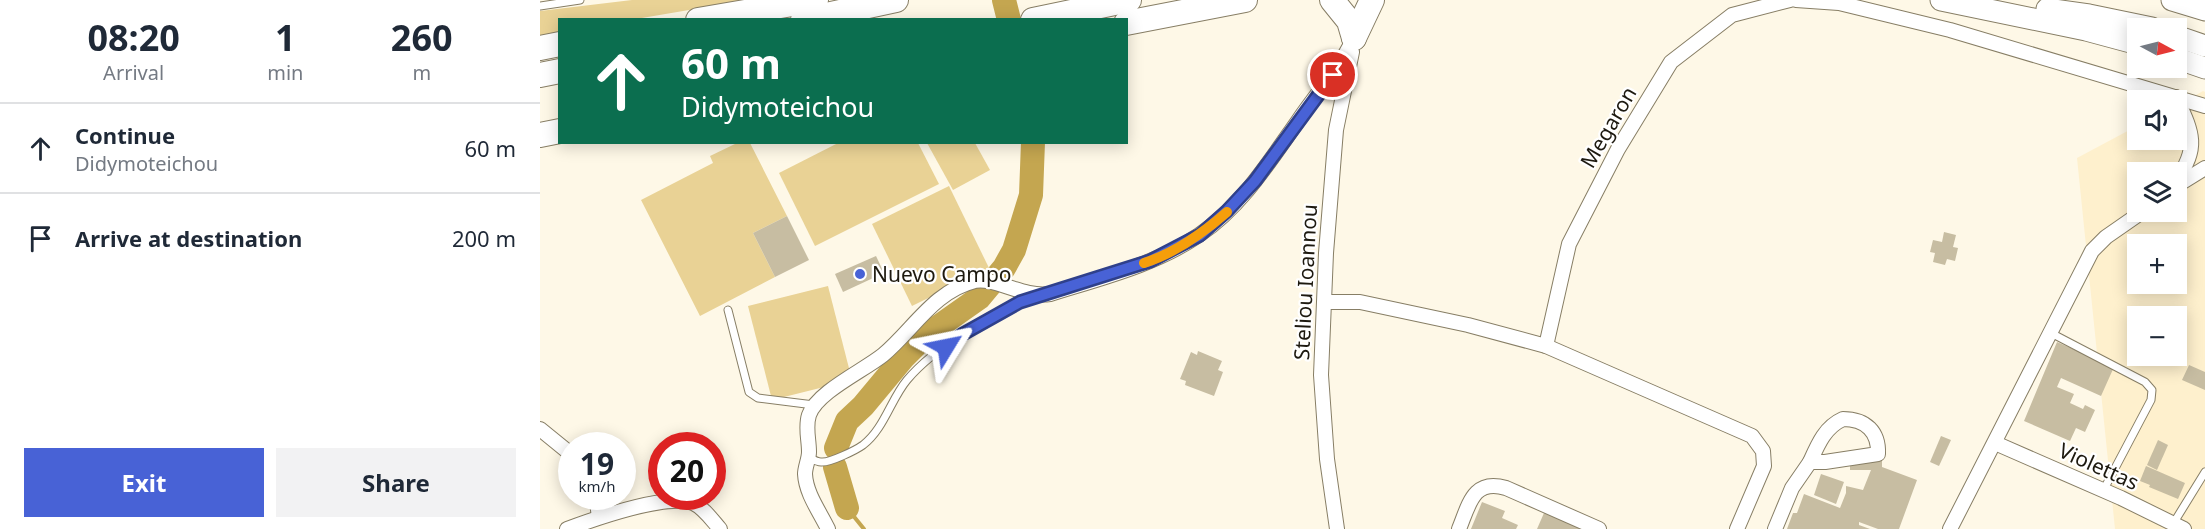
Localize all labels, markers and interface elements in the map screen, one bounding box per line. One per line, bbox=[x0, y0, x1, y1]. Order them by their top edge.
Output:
text: 08:20 bbox=[87, 13, 180, 62]
text: 1 bbox=[275, 13, 296, 62]
text: 260 bbox=[391, 13, 453, 62]
north arrow bbox=[2127, 18, 2187, 78]
map controls bbox=[2127, 18, 2187, 366]
text: 60 m bbox=[681, 34, 781, 91]
icon: ahead bbox=[582, 42, 660, 120]
pin bbox=[1307, 49, 1358, 100]
icon: arrive bbox=[1316, 58, 1349, 91]
text: Arrival bbox=[103, 59, 164, 86]
text: min bbox=[267, 59, 303, 86]
text: m bbox=[412, 59, 431, 86]
street label: Megaron bbox=[1573, 81, 1643, 173]
text: Didymoteichou bbox=[681, 88, 874, 125]
button: sound bbox=[2127, 90, 2187, 150]
text: Continue bbox=[75, 120, 175, 150]
icon: ahead bbox=[24, 132, 57, 165]
text: 60 m bbox=[465, 133, 516, 163]
text: Didymoteichou bbox=[75, 150, 218, 177]
button: layers bbox=[2127, 162, 2187, 222]
street label: Steliou Ioannou bbox=[1287, 203, 1323, 361]
icon: arrive bbox=[24, 222, 57, 255]
text: Arrive at destination bbox=[75, 223, 302, 253]
text: 200 m bbox=[452, 223, 516, 253]
button: + bbox=[2127, 234, 2187, 294]
place label: Nuevo Campo bbox=[872, 260, 1012, 288]
marker: Nuevo Campo bbox=[853, 267, 867, 281]
button: − bbox=[2127, 306, 2187, 366]
position arrow bbox=[914, 315, 978, 379]
speed limit sign: 20 bbox=[648, 432, 726, 510]
street label: Violettas bbox=[2054, 436, 2144, 496]
text: 19 bbox=[580, 443, 614, 484]
button: Exit bbox=[24, 448, 264, 517]
button: Share bbox=[276, 448, 516, 517]
text: km/h bbox=[579, 476, 615, 496]

